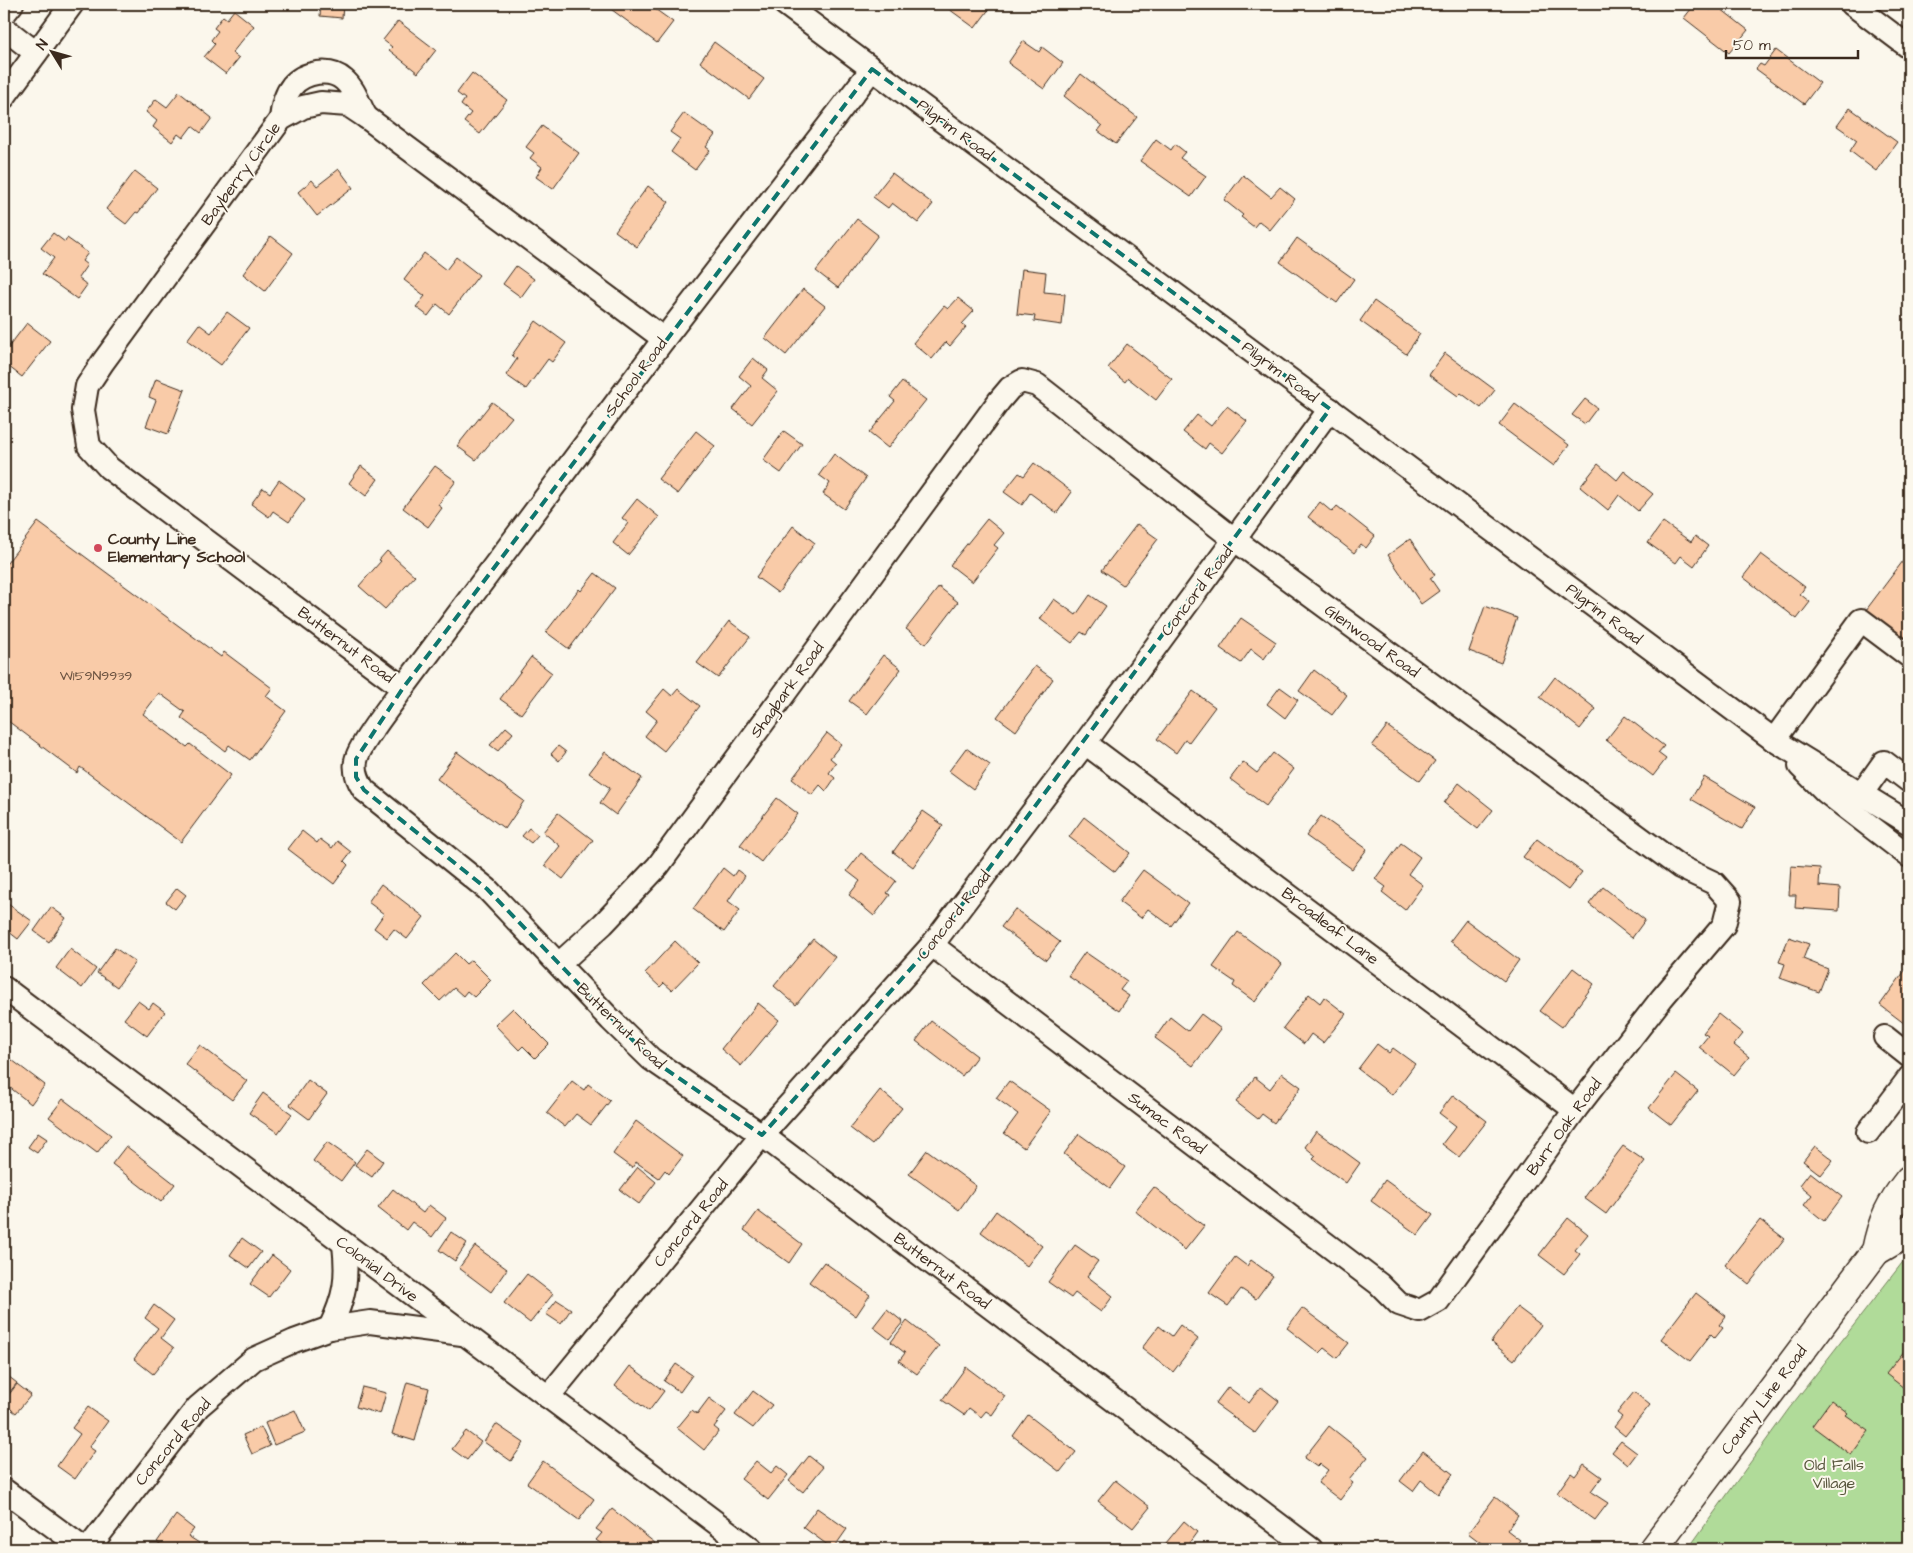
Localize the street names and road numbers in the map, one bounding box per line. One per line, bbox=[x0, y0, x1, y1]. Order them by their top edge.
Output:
street label: Pilgrim Road bbox=[912, 94, 998, 167]
street label: Bayberry Circle bbox=[196, 118, 287, 231]
street label: School Road bbox=[600, 334, 672, 420]
street label: Pilgrim Road bbox=[1237, 336, 1323, 409]
street label: Concord Road bbox=[1156, 541, 1238, 641]
street label: Pilgrim Road bbox=[1561, 578, 1647, 651]
street label: Glenwood Road bbox=[1320, 599, 1424, 683]
street label: Butternut Road bbox=[293, 601, 399, 689]
street label: Shagbark Road bbox=[745, 638, 830, 743]
street label: Concord Road bbox=[912, 866, 996, 964]
street label: Broadleaf Lane bbox=[1277, 882, 1383, 970]
street label: Butternut Road bbox=[572, 978, 670, 1074]
street label: Burr Oak Road bbox=[1521, 1074, 1607, 1180]
street label: Sumac Road bbox=[1124, 1086, 1210, 1160]
street label: Concord Road bbox=[649, 1174, 733, 1272]
street label: Butternut Road bbox=[889, 1227, 995, 1315]
street label: Colonial Drive bbox=[331, 1231, 423, 1307]
street label: County Line Road bbox=[1716, 1341, 1813, 1460]
street label: Concord Road bbox=[130, 1394, 216, 1490]

